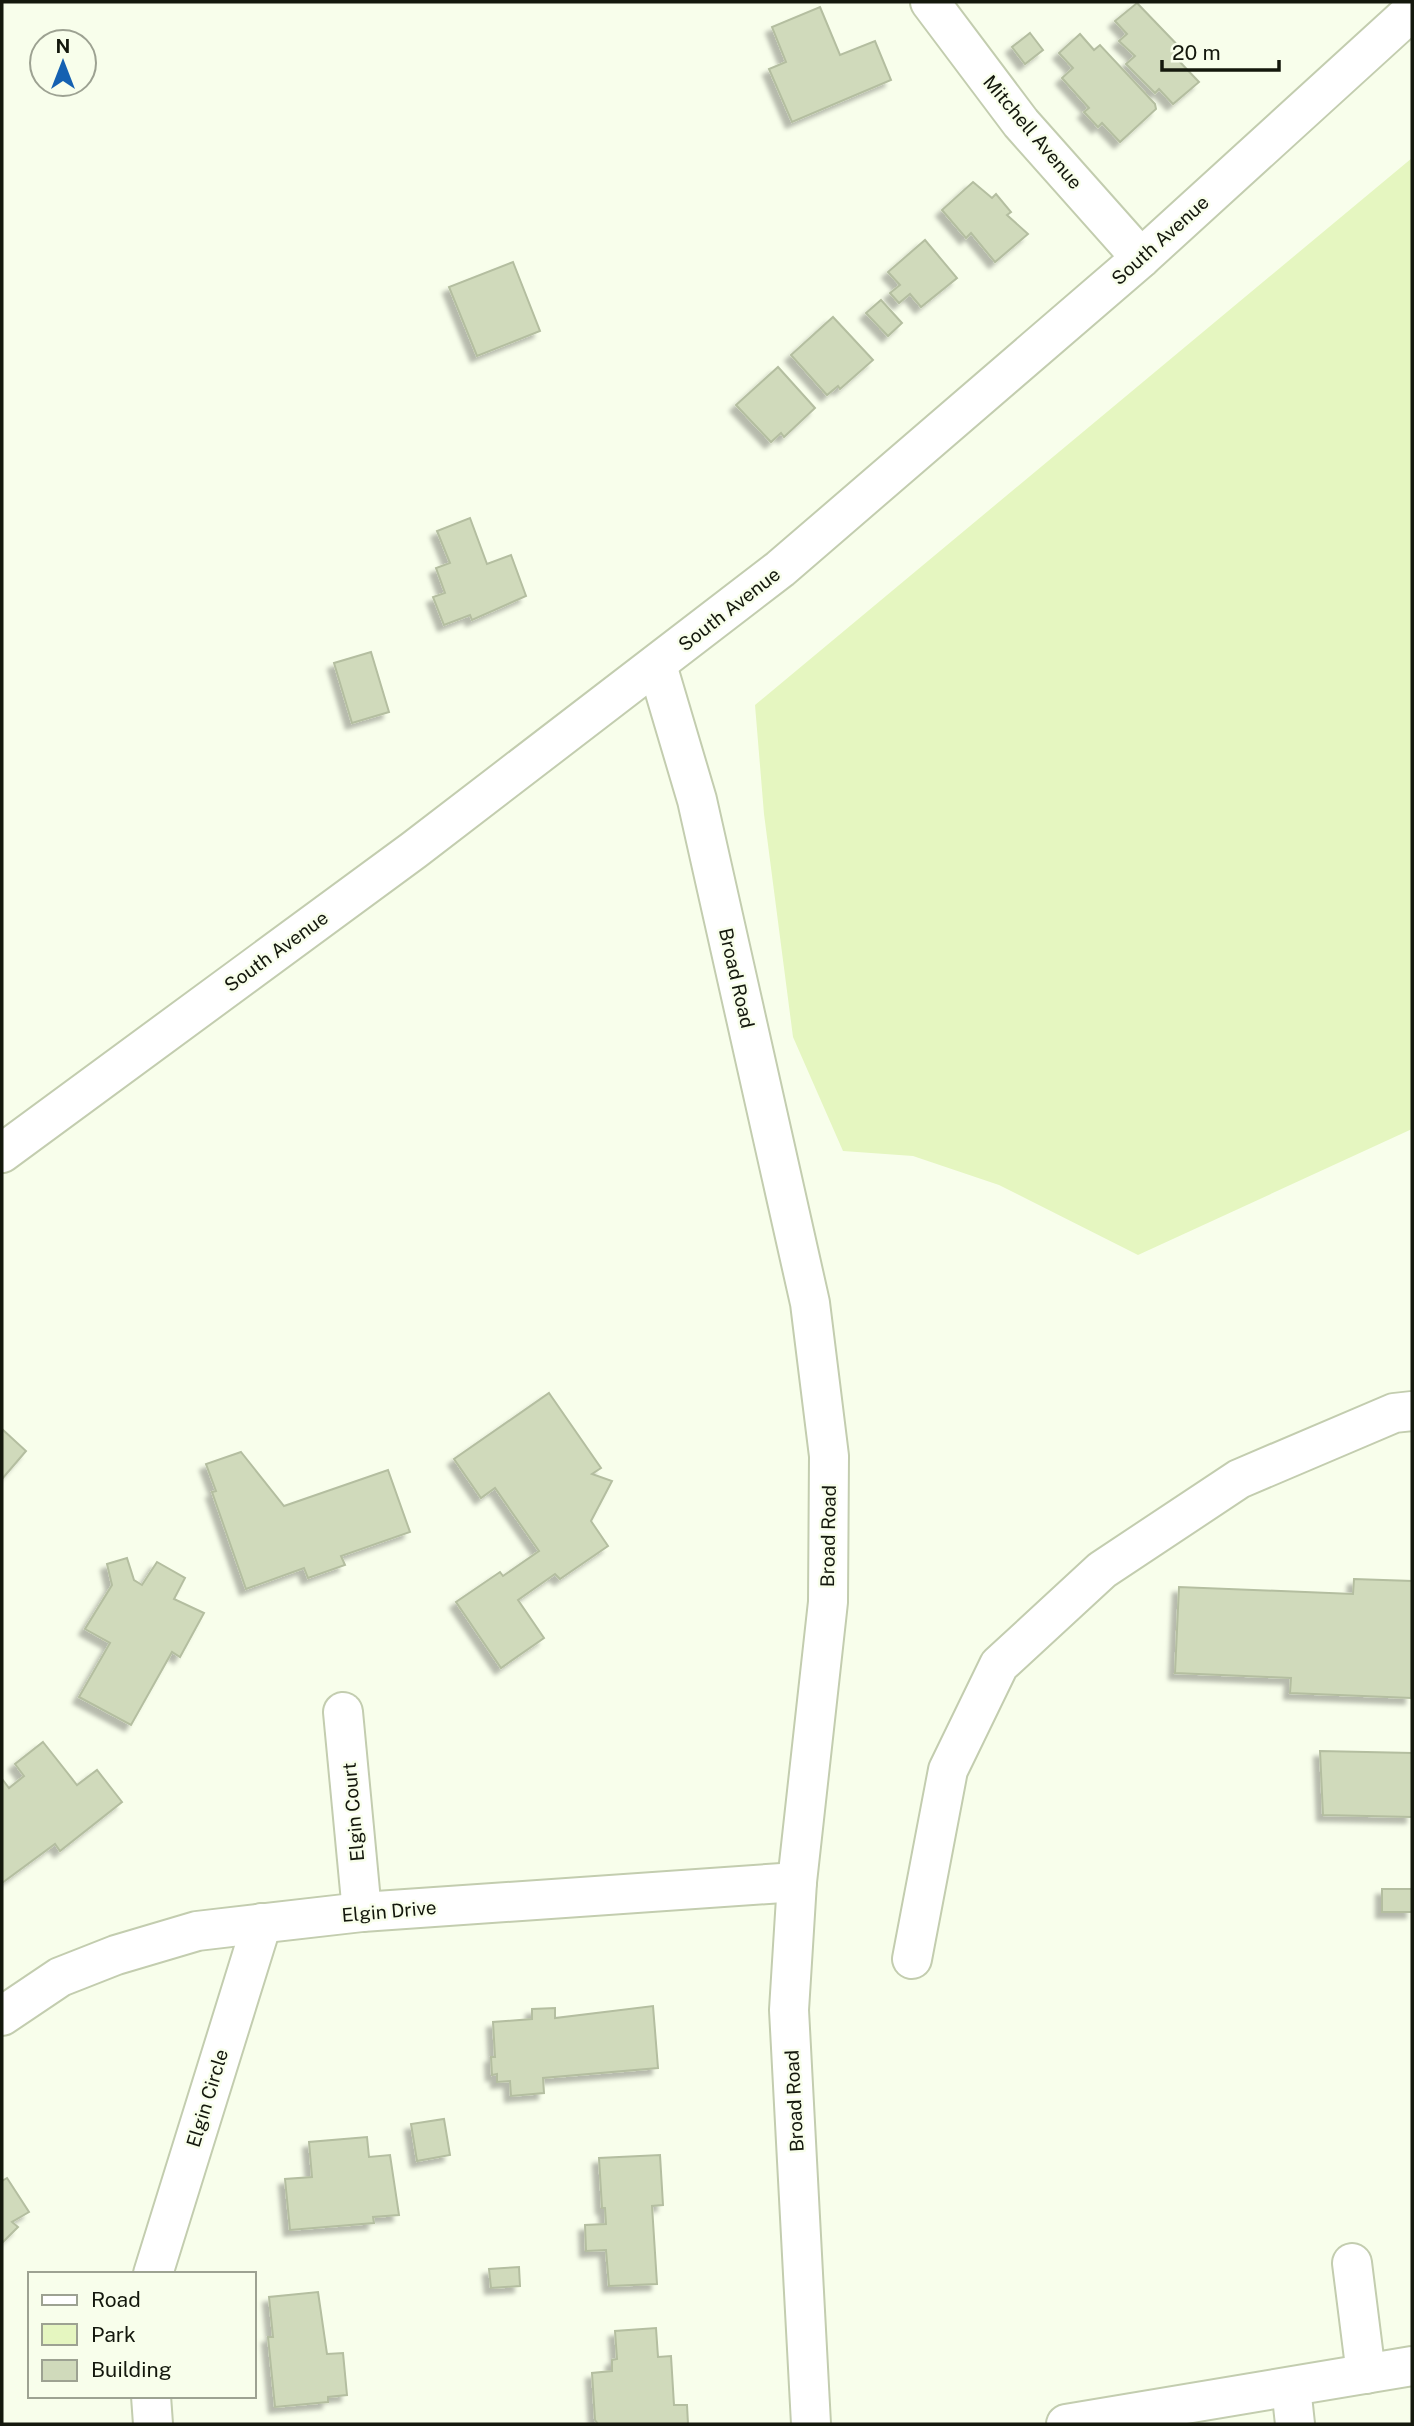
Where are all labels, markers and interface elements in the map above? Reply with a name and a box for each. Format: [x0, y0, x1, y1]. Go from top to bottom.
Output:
north arrow [28, 28, 98, 98]
scale bar [1162, 28, 1279, 72]
text: N [56, 35, 70, 57]
text: 20 m [1172, 40, 1221, 65]
street label: Mitchell Avenue [979, 71, 1087, 193]
street label: South Avenue [1107, 191, 1213, 289]
street label: South Avenue [674, 563, 784, 655]
street label: South Avenue [220, 906, 332, 996]
street label: Broad Road [715, 926, 759, 1030]
street label: Broad Road [816, 1485, 840, 1587]
street label: Elgin Court [338, 1762, 368, 1862]
street label: Elgin Drive [341, 1896, 437, 1926]
street label: Elgin Circle [182, 2046, 232, 2150]
street label: Broad Road [780, 2049, 808, 2153]
legend [28, 2272, 256, 2398]
text: Road [91, 2287, 141, 2312]
text: Park [91, 2322, 136, 2347]
text: Building [91, 2357, 172, 2382]

